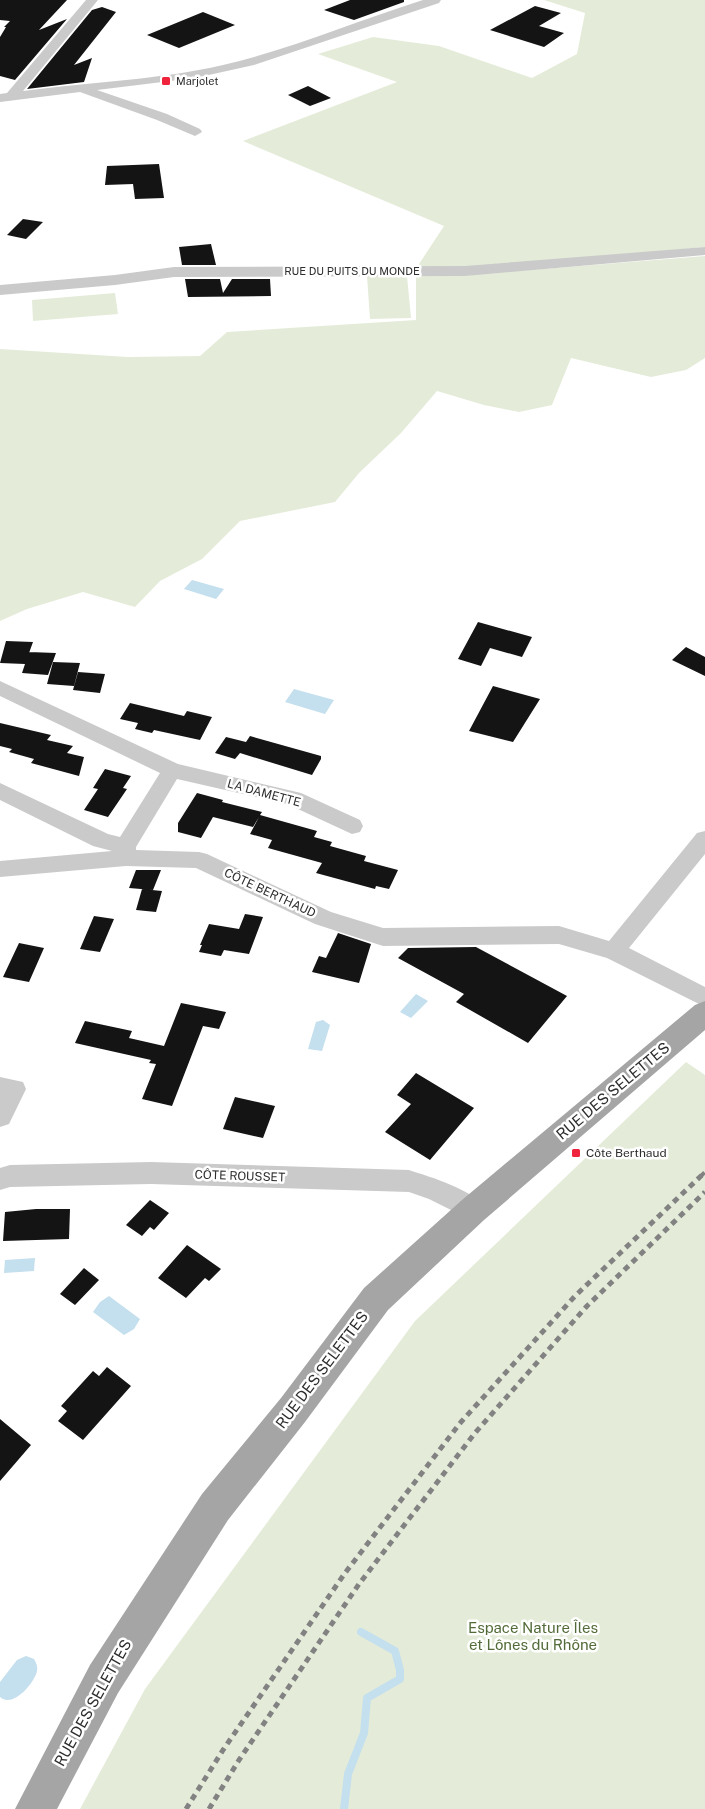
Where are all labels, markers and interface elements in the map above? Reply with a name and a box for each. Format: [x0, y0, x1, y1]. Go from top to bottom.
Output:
marker: Marjolet [160, 75, 172, 87]
place label: Marjolet [176, 75, 219, 87]
street label: RUE DU PUITS DU MONDE [284, 265, 420, 277]
street label: LA DAMETTE [226, 776, 302, 810]
street label: CÔTE BERTHAUD [222, 866, 318, 920]
street label: RUE DES SELETTES [553, 1038, 673, 1143]
place label: Côte Berthaud [586, 1146, 667, 1160]
marker: Côte Berthaud [570, 1147, 582, 1159]
street label: CÔTE ROUSSET [194, 1167, 286, 1185]
street label: RUE DES SELETTES [272, 1308, 371, 1432]
park label: Espace Nature Îles et Lônes du Rhône [468, 1619, 598, 1653]
street label: RUE DES SELETTES [51, 1637, 134, 1769]

